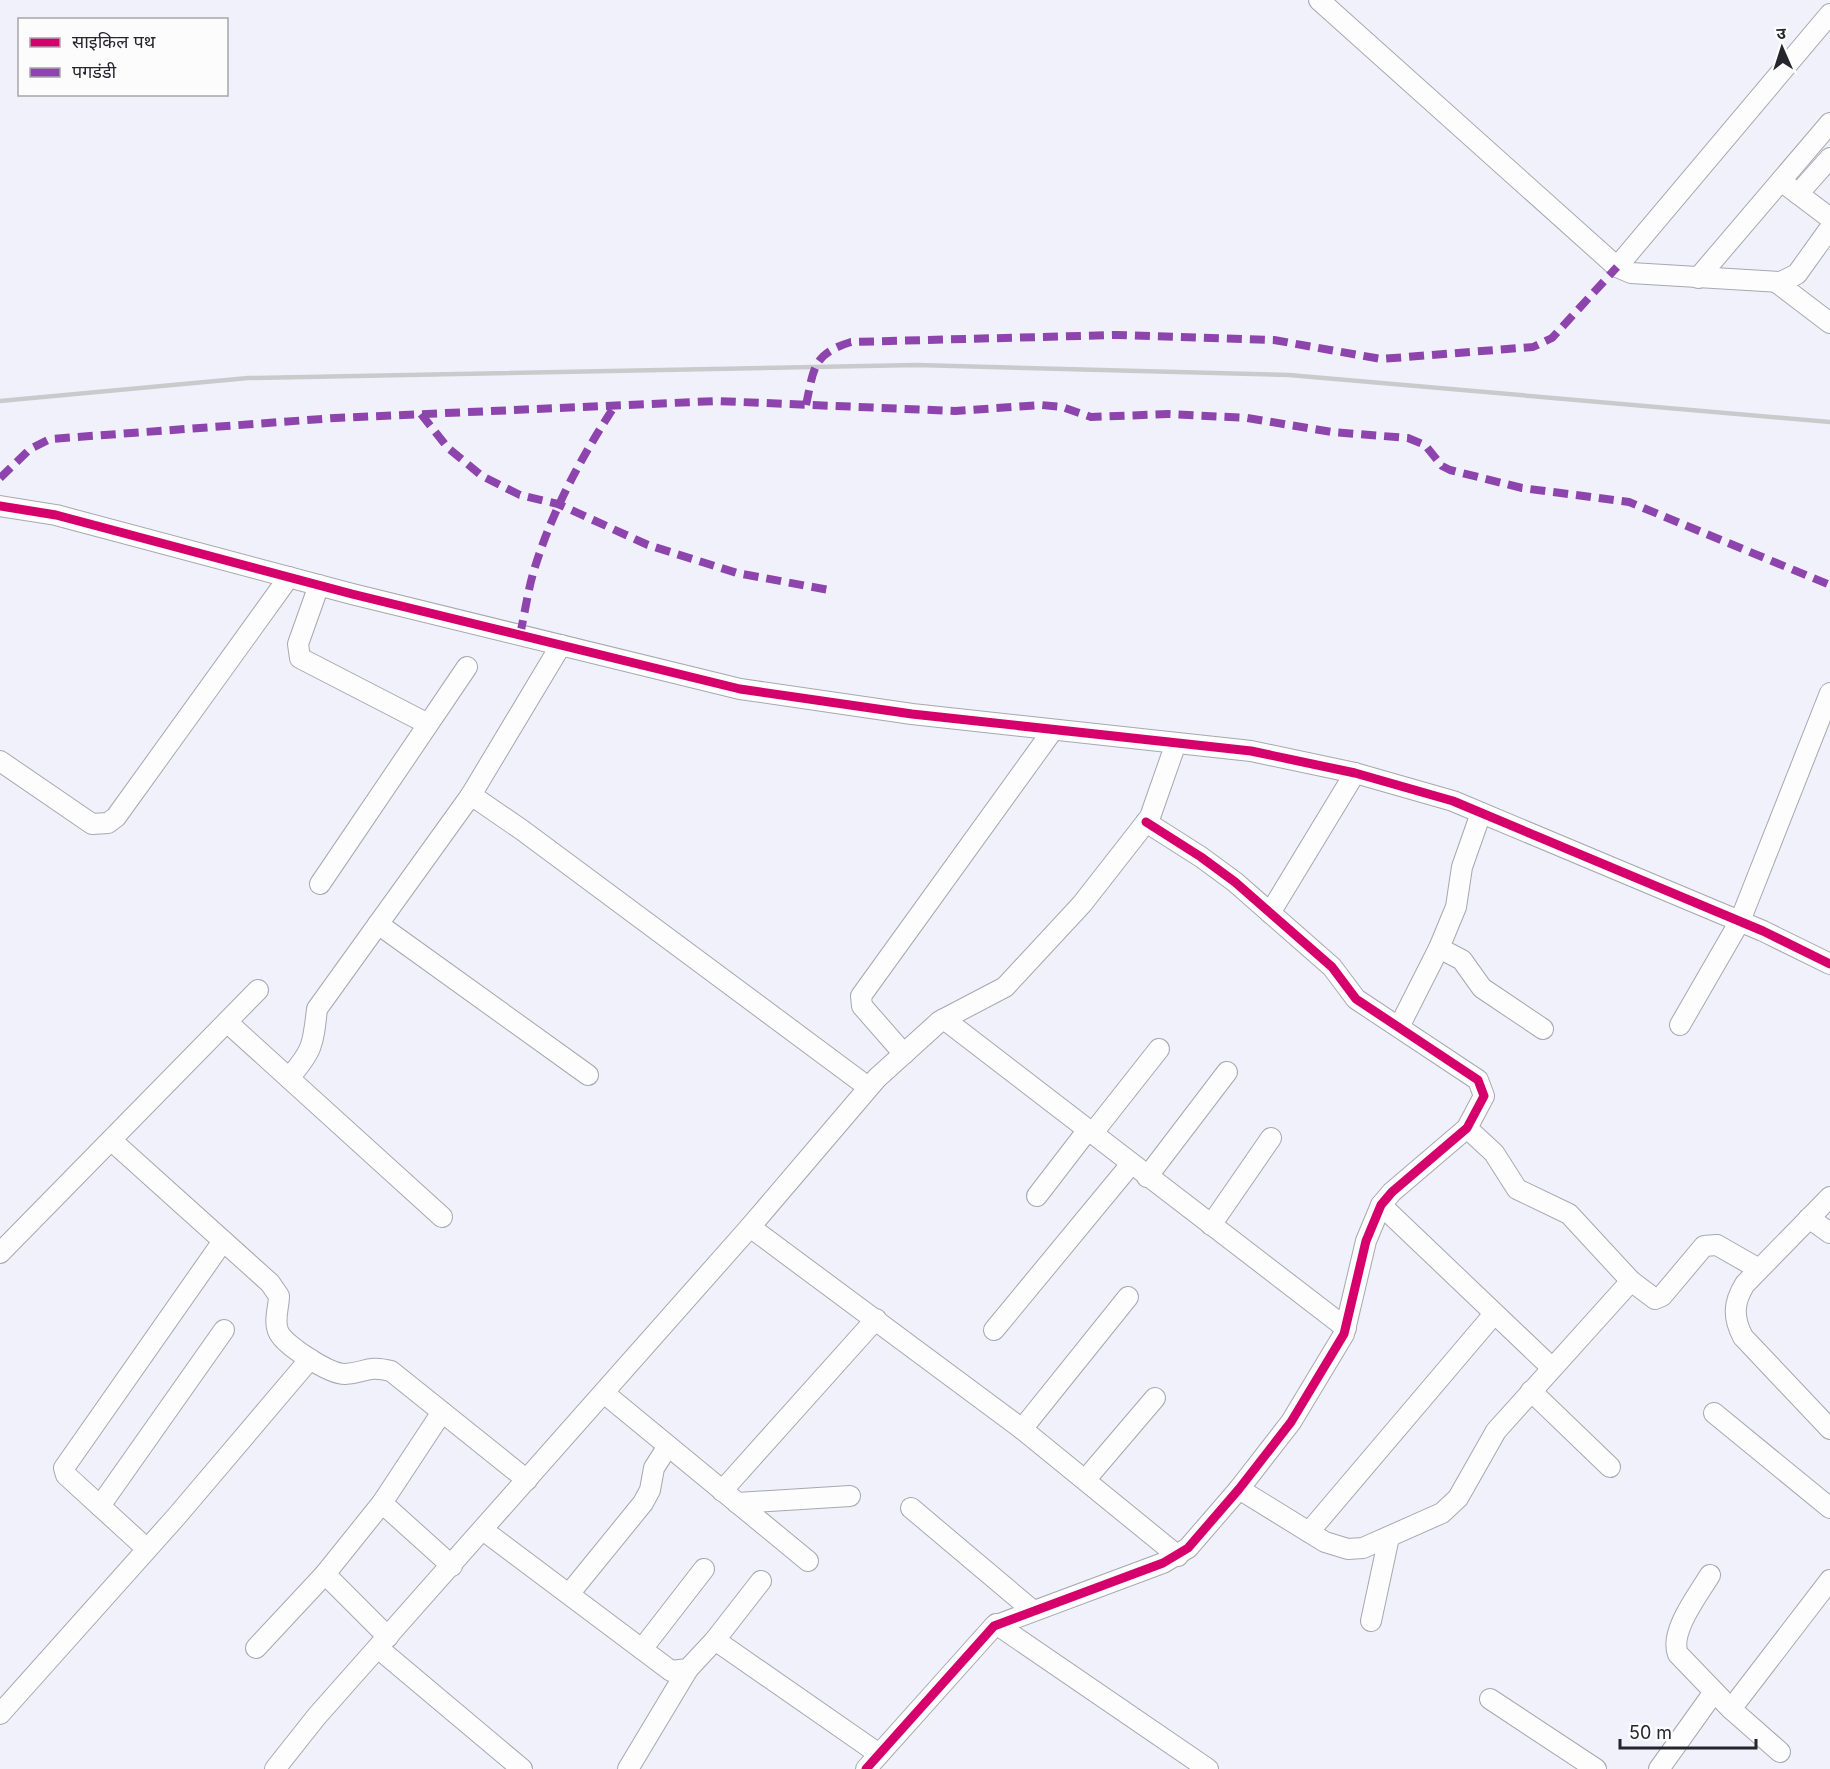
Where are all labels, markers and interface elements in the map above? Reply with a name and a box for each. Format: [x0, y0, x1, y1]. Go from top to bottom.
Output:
legend [18, 18, 228, 96]
north arrow [1752, 18, 1812, 78]
text: उ [1776, 23, 1787, 43]
text: साइकिल पथ [72, 31, 156, 52]
text: पगडंडी [72, 61, 117, 82]
scale bar [1620, 1712, 1756, 1750]
text: 50 m [1629, 1722, 1672, 1743]

